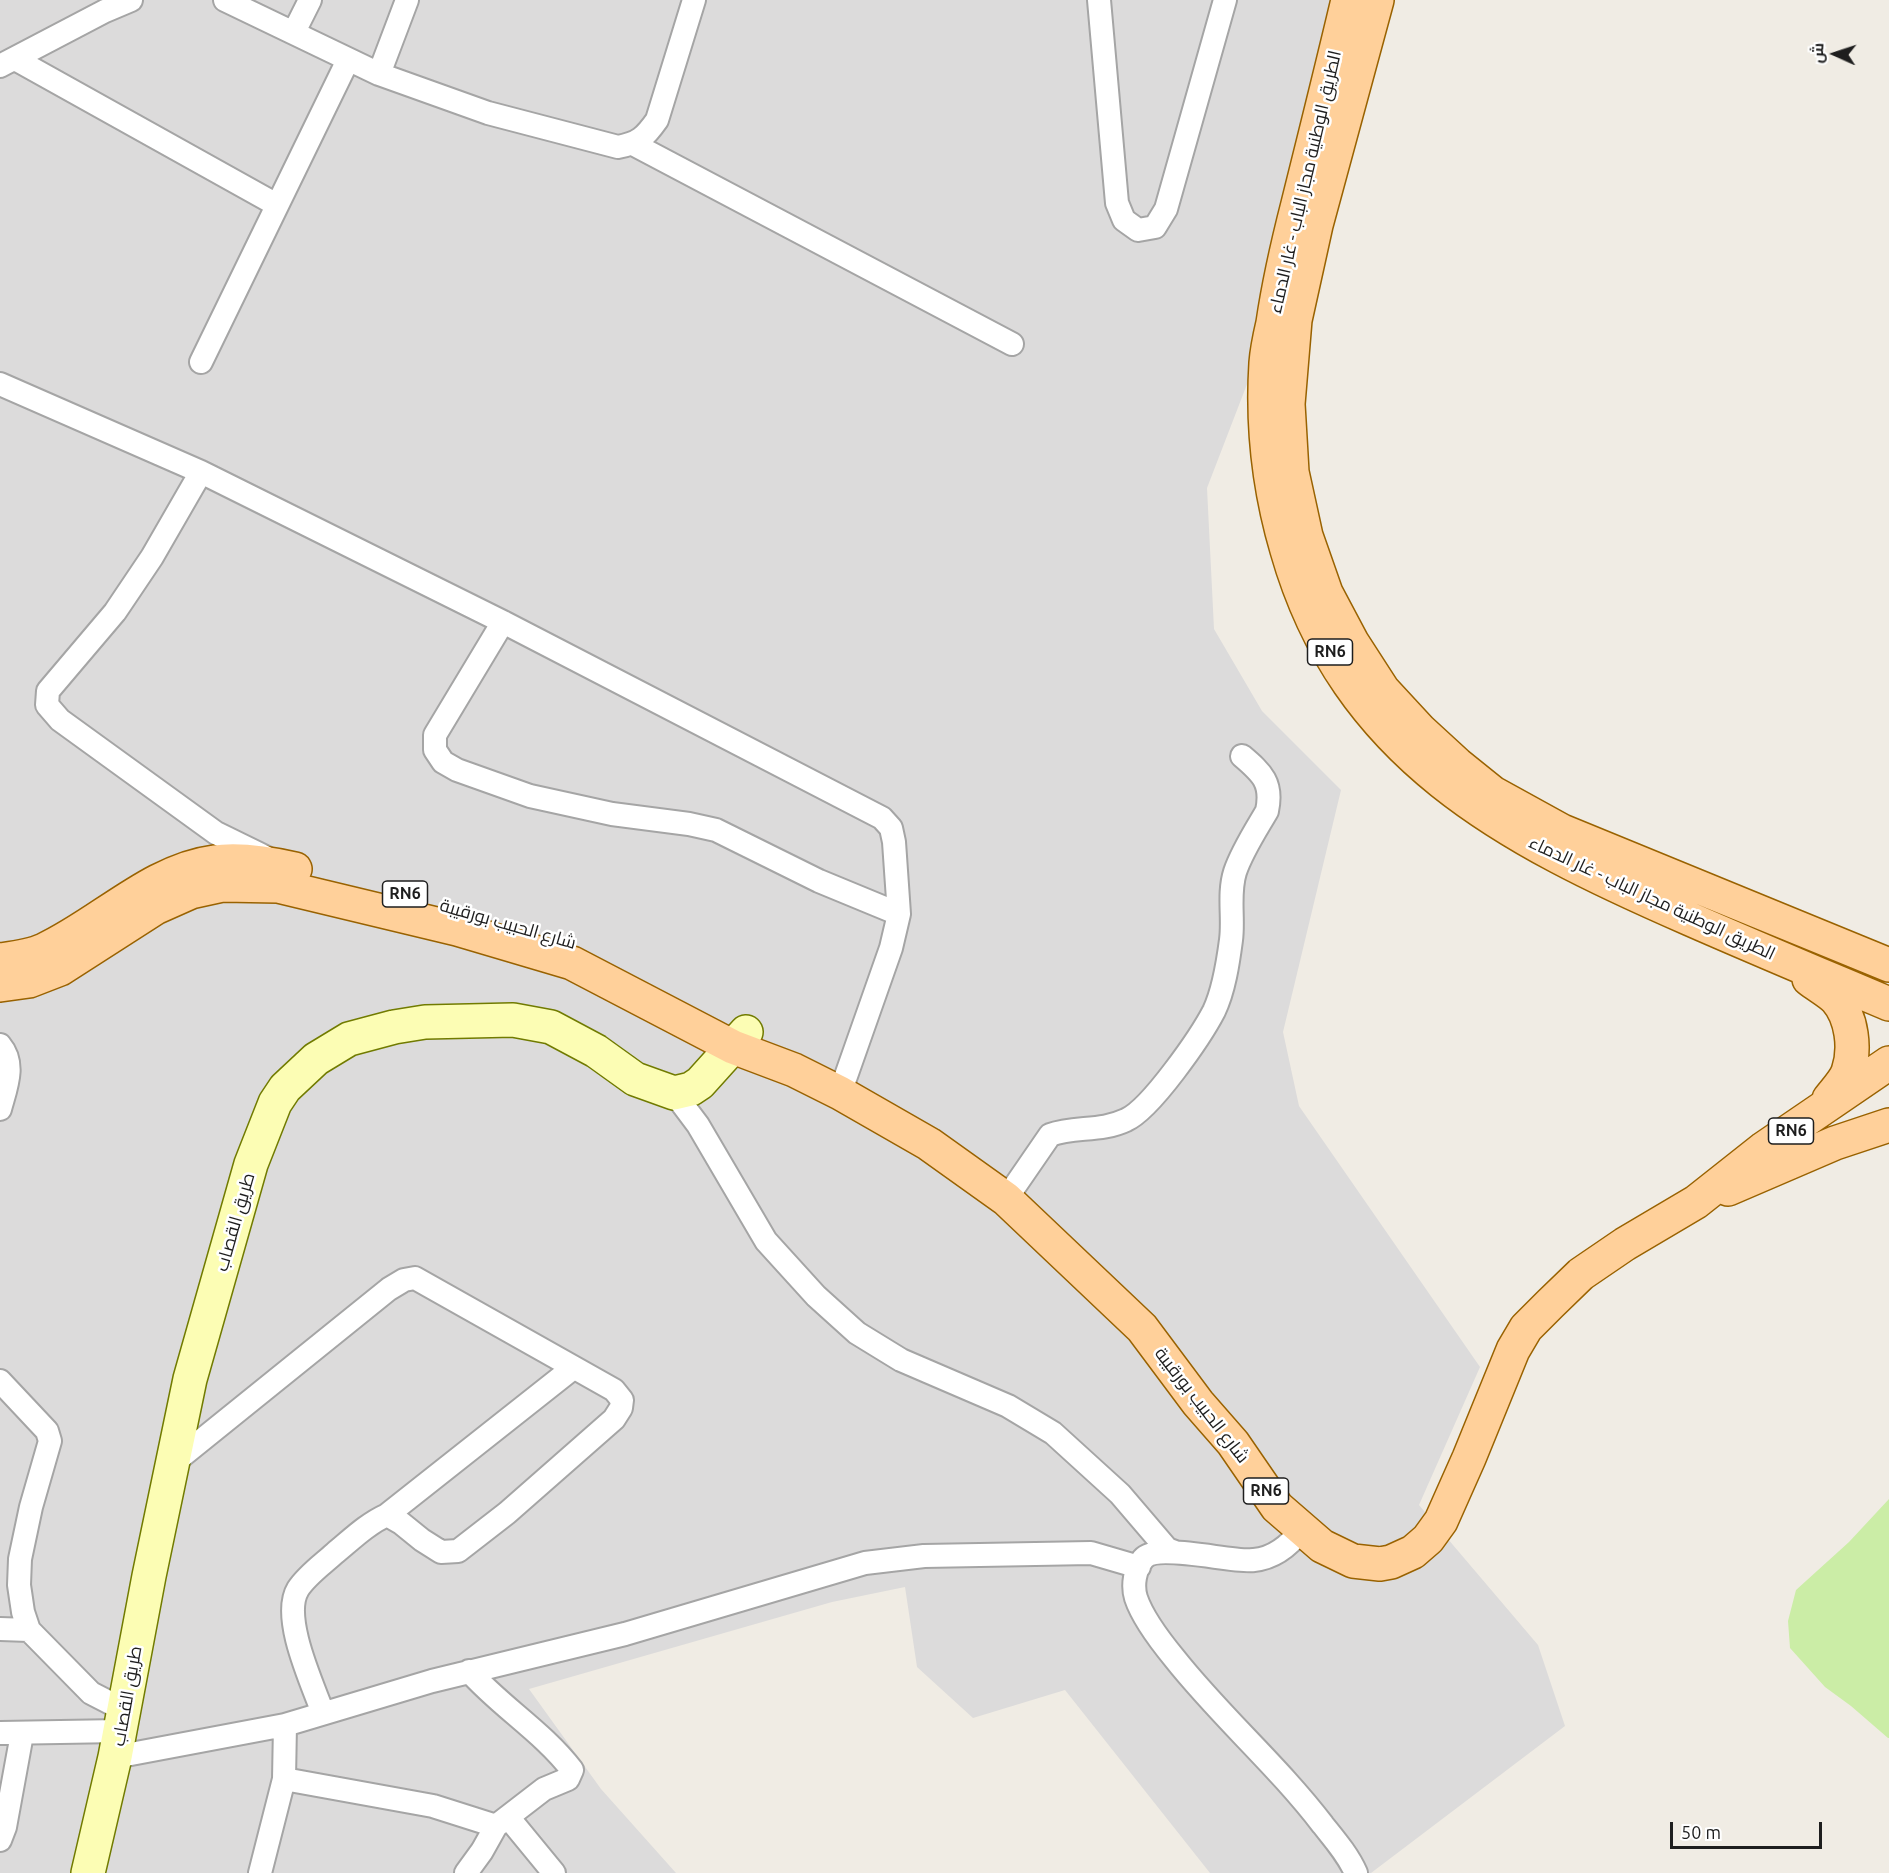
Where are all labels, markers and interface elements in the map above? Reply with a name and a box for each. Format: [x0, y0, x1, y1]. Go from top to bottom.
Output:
north arrow [1805, 24, 1865, 84]
text: ش [1807, 42, 1827, 64]
street label: الطريق الوطنية مجاز الباب - غار الدماء [1264, 48, 1346, 316]
road number: RN6 [1308, 639, 1352, 665]
street label: الطريق الوطنية مجاز الباب - غار الدماء [1525, 831, 1779, 965]
road number: RN6 [382, 881, 428, 907]
street label: شارع الحبيب بورقيبة [437, 894, 579, 954]
road number: RN6 [1768, 1118, 1814, 1144]
street label: طريق القصاب [211, 1170, 259, 1274]
street label: شارع الحبيب بورقيبة [1150, 1343, 1254, 1467]
road number: RN6 [1244, 1478, 1288, 1504]
street label: طريق القصاب [108, 1644, 146, 1748]
scale bar [1673, 1810, 1824, 1848]
text: 50 m [1681, 1822, 1721, 1842]

